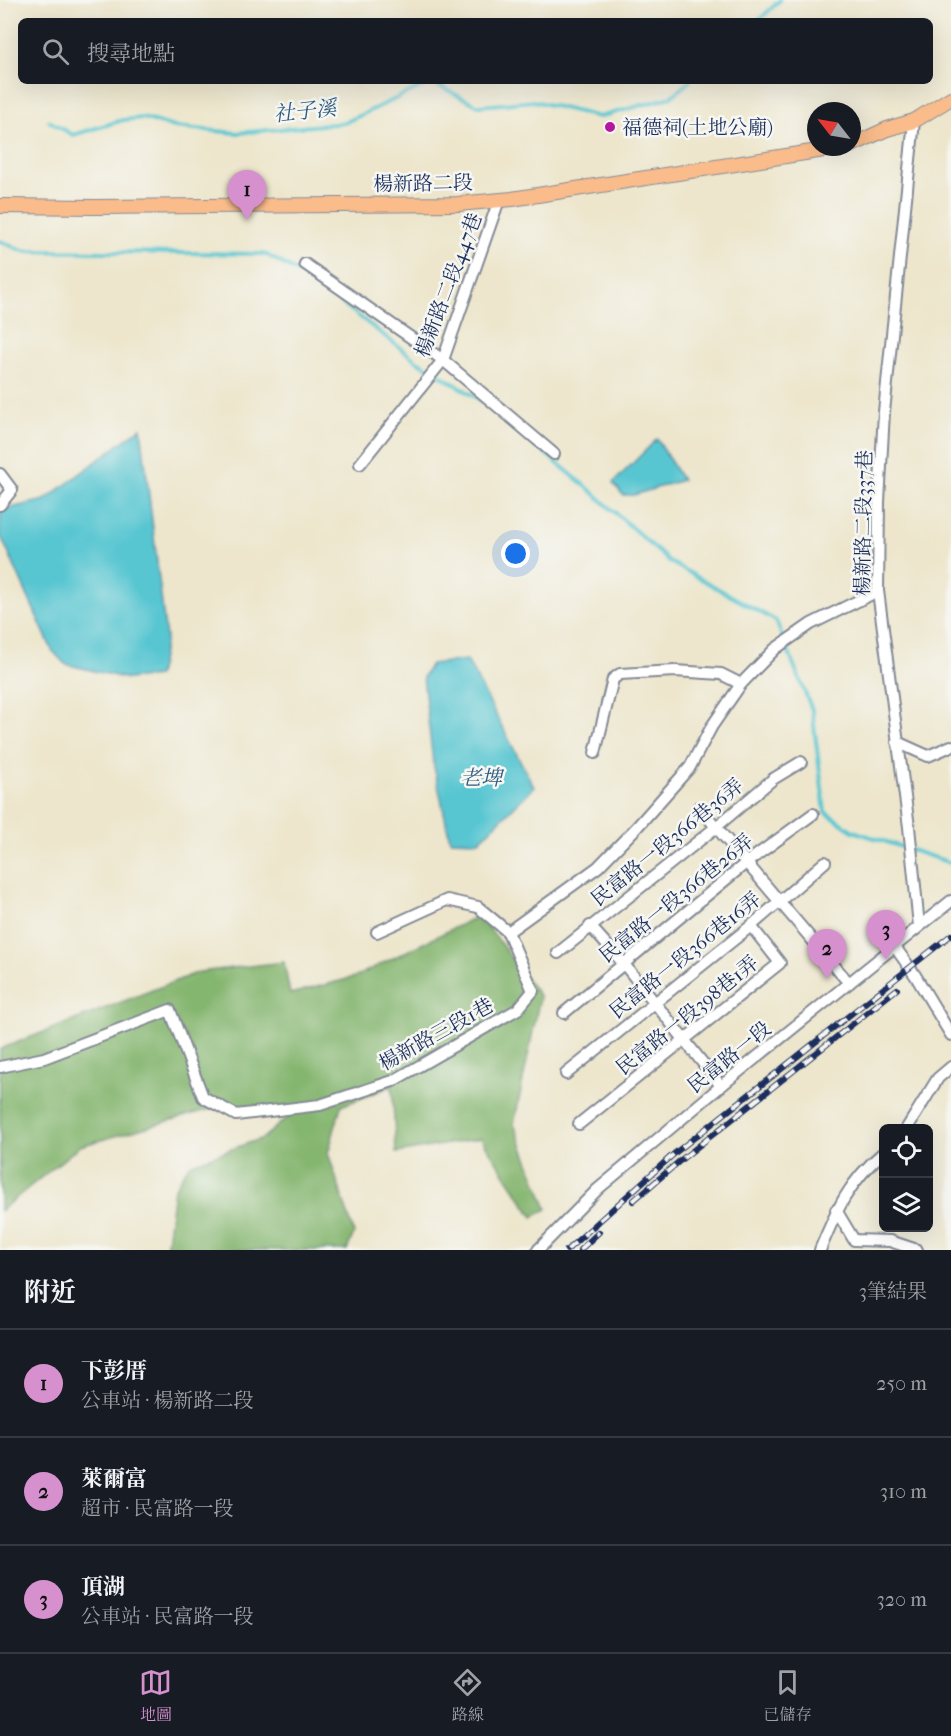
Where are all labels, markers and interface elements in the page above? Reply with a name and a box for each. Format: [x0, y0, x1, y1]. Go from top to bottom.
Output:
search box [18, 18, 933, 84]
icon: search [39, 35, 72, 68]
text: 搜尋地點 [87, 41, 175, 67]
water label: 社子溪 [272, 96, 340, 126]
north arrow [807, 102, 861, 156]
place label: 福德祠(土地公廟) [622, 116, 773, 139]
marker: 福德祠(土地公廟) [603, 120, 617, 134]
pin: 1 [228, 170, 266, 220]
street label: 楊新路二段 [373, 171, 473, 196]
street label: 楊新路二段447巷 [410, 210, 487, 361]
street label: 楊新路二段337巷 [851, 450, 876, 596]
your location [501, 539, 530, 568]
water label: 老埤 [460, 766, 505, 790]
street label: 民富路一段366巷36弄 [587, 774, 748, 911]
street label: 民富路一段366巷26弄 [595, 829, 758, 967]
street label: 民富路一段366巷16弄 [605, 887, 766, 1023]
pin: 3 [866, 910, 906, 960]
pin: 2 [808, 930, 846, 979]
street label: 民富路一段398巷1弄 [611, 950, 763, 1080]
street label: 楊新路三段1巷 [375, 994, 497, 1075]
street label: 民富路一段 [683, 1016, 775, 1098]
map controls [879, 1124, 933, 1232]
button: locate [879, 1124, 933, 1178]
button: layers [879, 1178, 933, 1232]
text: 附近 [24, 1277, 76, 1308]
text: 3筆結果 [859, 1280, 927, 1303]
text: 下彭厝 [81, 1358, 147, 1384]
text: 1 [40, 1372, 47, 1395]
text: 250 m [876, 1372, 927, 1395]
text: 公車站 · 楊新路二段 [81, 1389, 254, 1412]
text: 萊爾富 [81, 1466, 147, 1492]
text: 2 [38, 1480, 49, 1503]
text: 310 m [880, 1480, 927, 1503]
text: 超市 · 民富路一段 [81, 1497, 234, 1520]
text: 頂湖 [81, 1574, 125, 1600]
text: 3 [39, 1588, 48, 1611]
text: 320 m [877, 1588, 927, 1611]
text: 公車站 · 民富路一段 [81, 1605, 254, 1628]
tab: 地圖 [139, 1666, 172, 1725]
tab: 路線 [451, 1666, 484, 1725]
tab: 已儲存 [763, 1666, 811, 1725]

